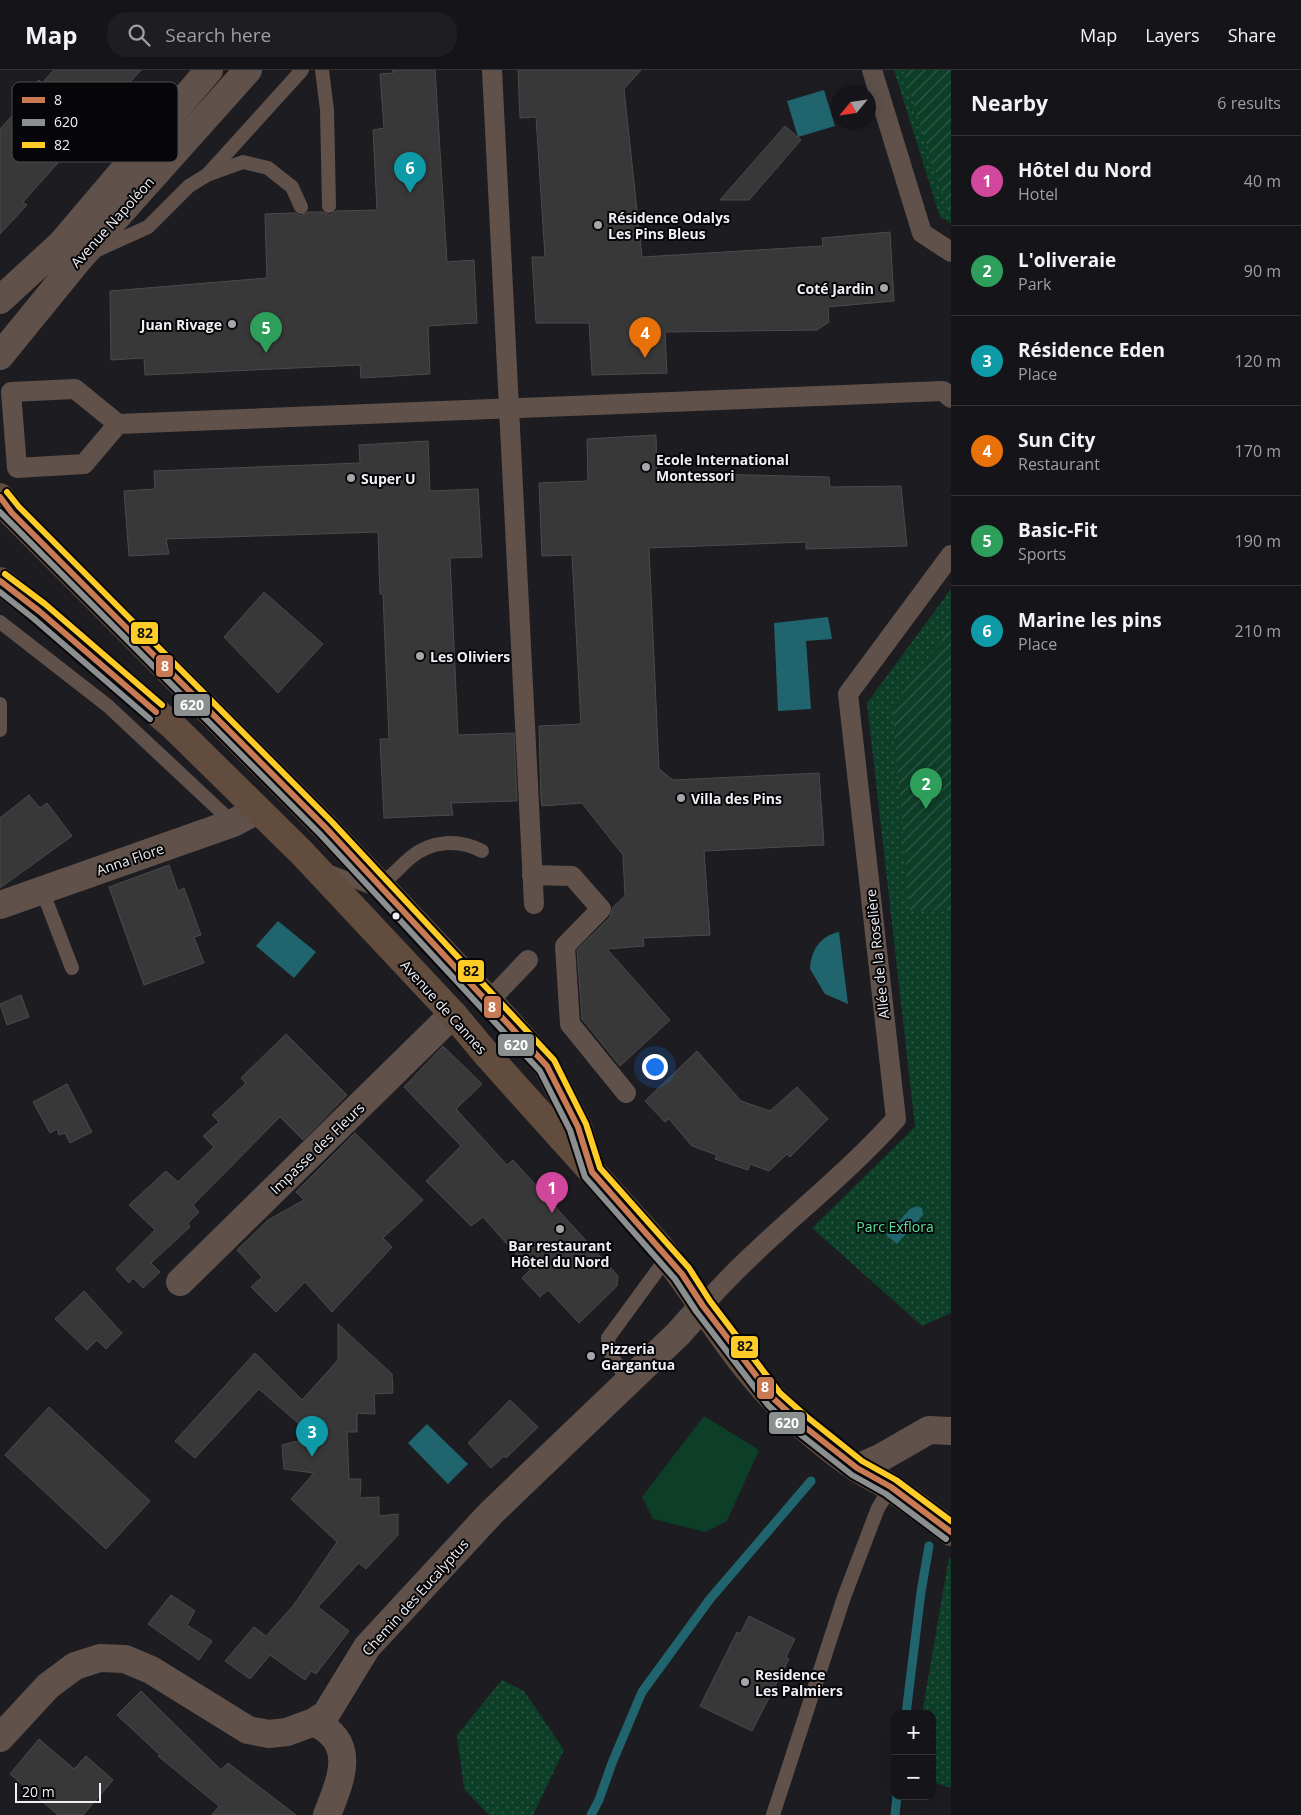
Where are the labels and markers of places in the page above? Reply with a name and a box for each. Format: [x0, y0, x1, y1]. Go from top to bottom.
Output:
pin: 6 [394, 152, 426, 193]
place label: Résidence Odalys Les Pins Bleus [608, 208, 730, 243]
marker: Résidence Odalys Les Pins Bleus [592, 219, 604, 231]
place label: Coté Jardin [797, 279, 874, 298]
marker: Coté Jardin [878, 282, 890, 294]
pin: 5 [250, 312, 282, 353]
place label: Juan Rivage [139, 315, 222, 334]
pin: 4 [629, 317, 661, 358]
marker: Juan Rivage [226, 318, 238, 330]
place label: Ecole International Montessori [656, 450, 789, 485]
marker: Ecole International Montessori [640, 461, 652, 473]
place label: Super U [361, 469, 416, 488]
marker: Super U [345, 472, 357, 484]
place label: Les Oliviers [430, 647, 510, 666]
marker: Les Oliviers [414, 650, 426, 662]
pin: 2 [910, 768, 942, 809]
place label: Villa des Pins [691, 789, 782, 808]
marker: Villa des Pins [675, 792, 687, 804]
unlabelled marker [391, 911, 401, 921]
pin: 1 [536, 1172, 568, 1213]
marker: Bar restaurant Hôtel du Nord [554, 1223, 566, 1235]
place label: Bar restaurant Hôtel du Nord [508, 1236, 612, 1271]
place label: Pizzeria Gargantua [601, 1339, 675, 1374]
marker: Pizzeria Gargantua [585, 1350, 597, 1362]
pin: 3 [296, 1416, 328, 1457]
place label: Residence Les Palmiers [755, 1665, 843, 1700]
marker: Residence Les Palmiers [739, 1676, 751, 1688]

